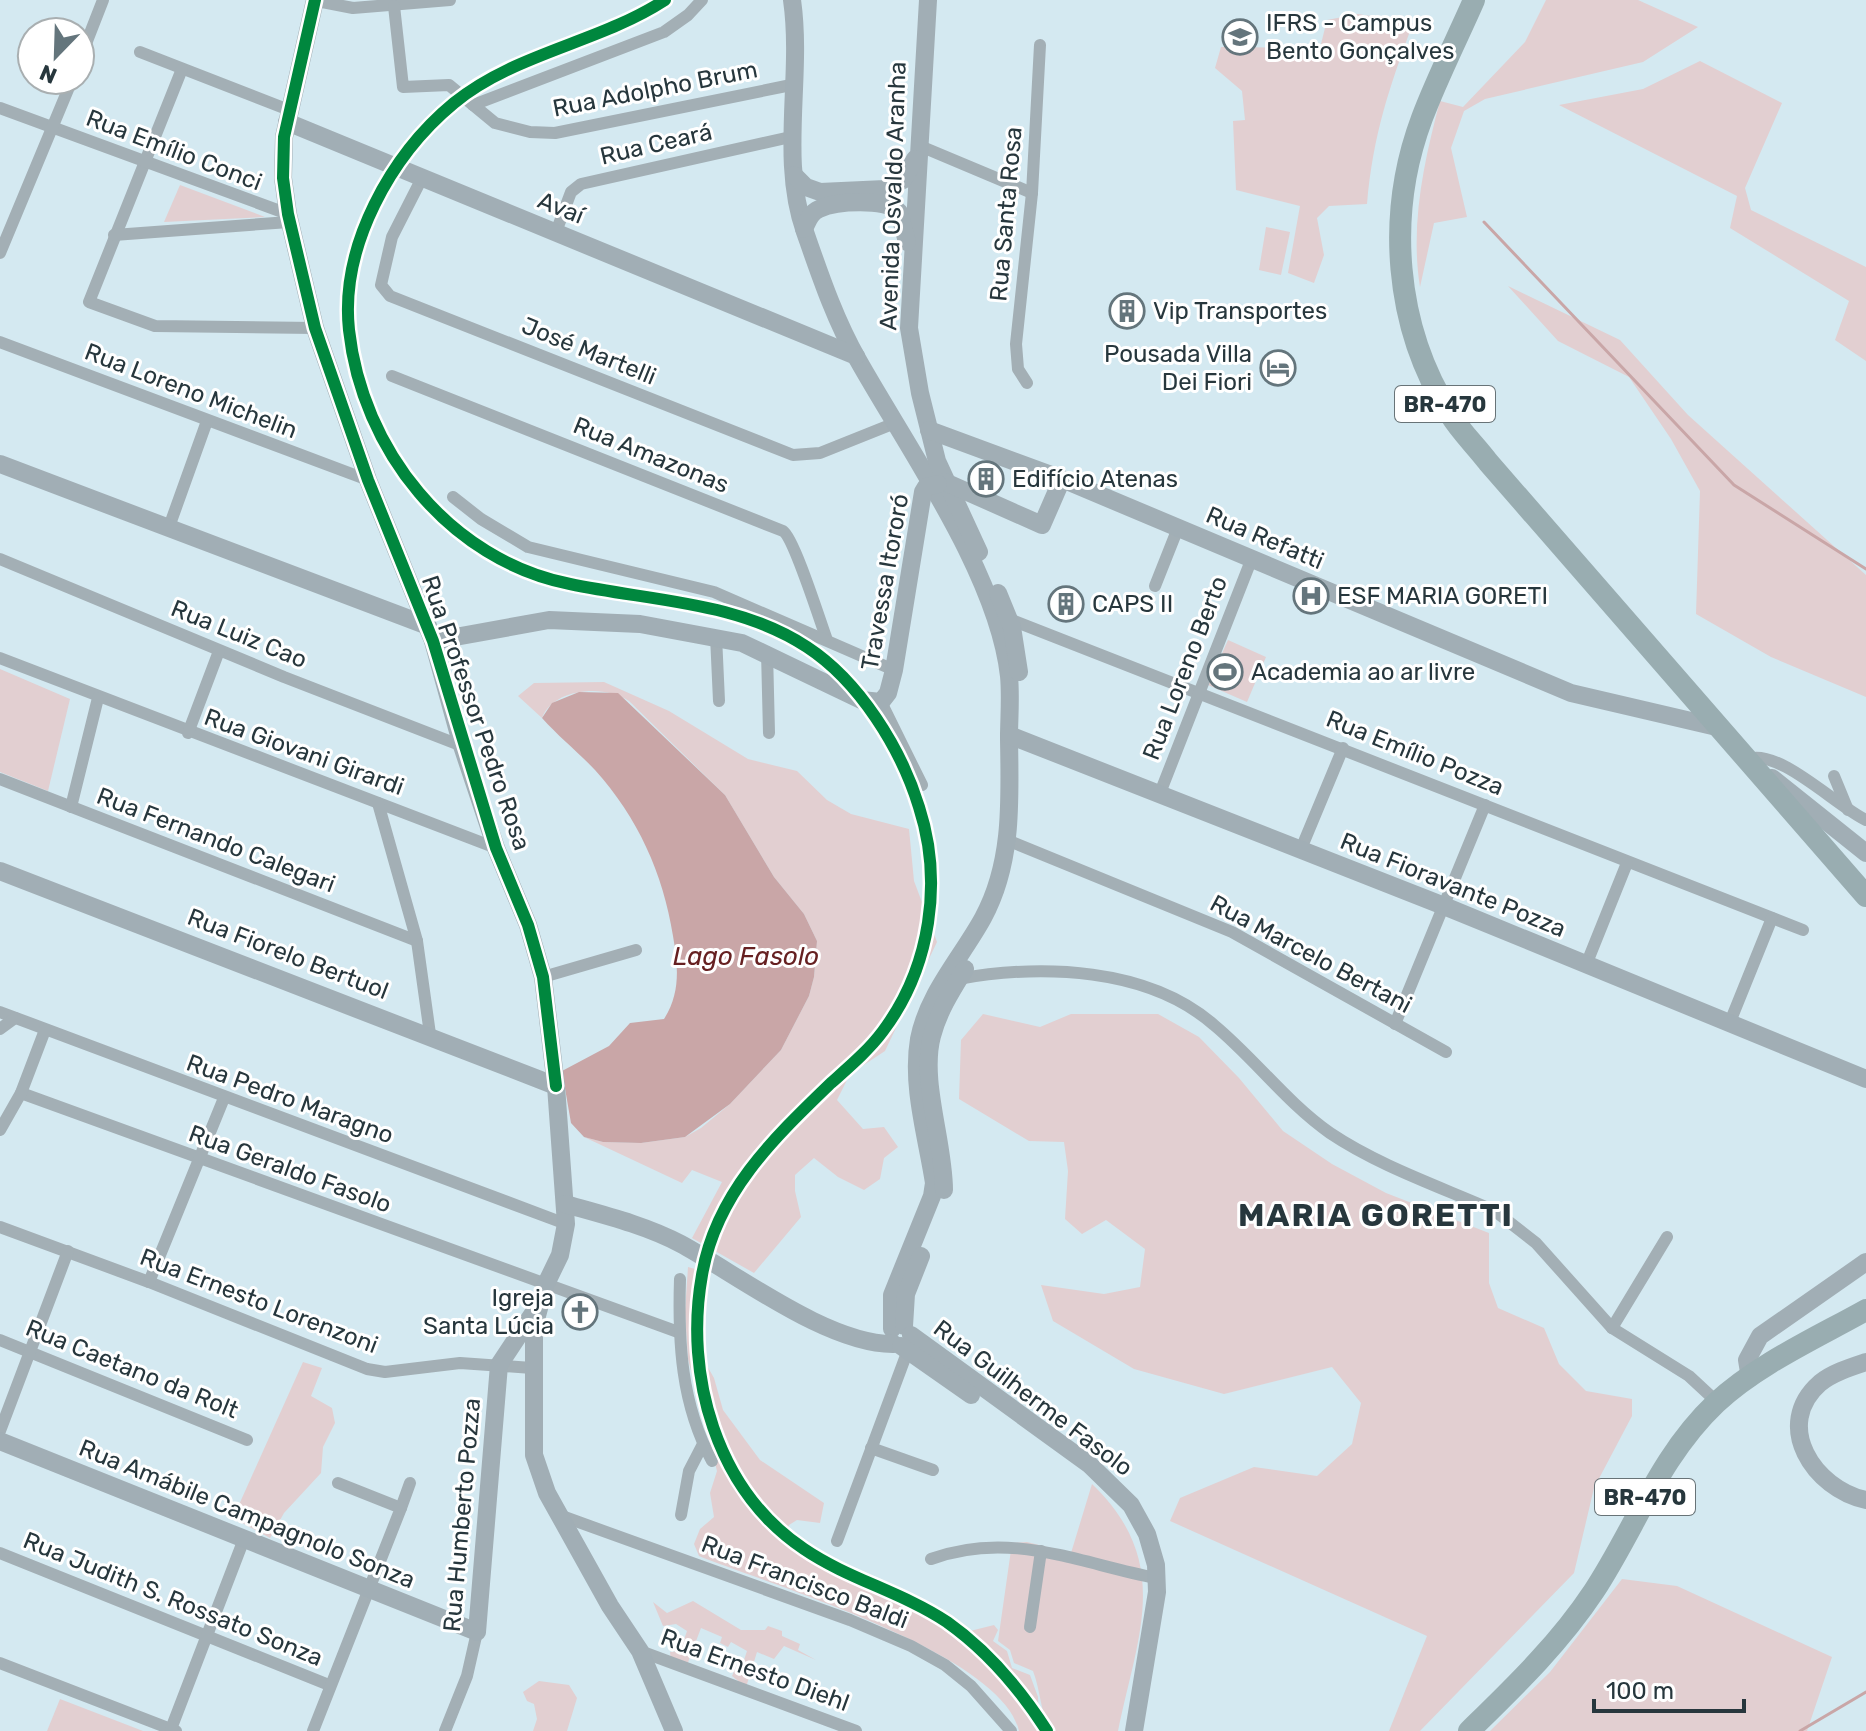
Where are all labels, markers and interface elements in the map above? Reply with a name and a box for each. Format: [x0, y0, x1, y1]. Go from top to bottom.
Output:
place label: IFRS - Campus Bento Gonçalves [1266, 9, 1454, 65]
north arrow [16, 16, 96, 96]
school or university icon: IFRS - Campus Bento Gonçalves [1221, 18, 1259, 56]
street label: Rua Adolpho Brum [550, 55, 760, 123]
text: N [36, 58, 61, 89]
street label: Avenida Osvaldo Aranha [874, 61, 912, 331]
street label: Rua Emílio Conci [82, 104, 266, 196]
street label: Rua Ceará [597, 118, 715, 170]
street label: Rua Santa Rosa [984, 126, 1028, 302]
street label: Avaí [534, 186, 589, 230]
building icon: Vip Transportes [1108, 292, 1146, 330]
place label: Vip Transportes [1153, 297, 1327, 325]
street label: José Martelli [518, 311, 660, 391]
street label: Rua Loreno Michelin [81, 338, 301, 444]
place label: Pousada Villa Dei Fiori [1104, 340, 1252, 396]
hotel icon: Pousada Villa Dei Fiori [1259, 349, 1297, 387]
road number: BR-470 [1395, 386, 1495, 422]
street label: Rua Amazonas [569, 411, 733, 499]
building icon: Edifício Atenas [967, 460, 1005, 498]
place label: Edifício Atenas [1012, 465, 1178, 493]
street label: Travessa Itororó [856, 492, 914, 672]
street label: Rua Refatti [1202, 501, 1328, 575]
street label: Rua Professor Pedro Rosa [416, 572, 536, 854]
street label: Rua Loreno Berto [1137, 572, 1233, 764]
hospital icon: ESF MARIA GORETI [1292, 577, 1330, 615]
place label: ESF MARIA GORETI [1337, 582, 1548, 610]
building icon: CAPS II [1047, 585, 1085, 623]
place label: CAPS II [1092, 590, 1173, 618]
street label: Rua Luiz Cao [167, 594, 311, 674]
sports icon: Academia ao ar livre [1206, 653, 1244, 691]
place label: Academia ao ar livre [1251, 658, 1475, 686]
street label: Rua Giovani Girardi [200, 703, 408, 801]
street label: Rua Emílio Pozza [1322, 705, 1508, 801]
street label: Rua Fernando Calegari [93, 782, 339, 898]
street label: Rua Fioravante Pozza [1336, 827, 1570, 943]
street label: Rua Marcelo Bertani [1205, 889, 1417, 1019]
street label: Rua Fiorelo Bertuol [184, 903, 392, 1005]
water label: Lago Fasolo [673, 941, 819, 972]
street label: Rua Pedro Maragno [183, 1049, 397, 1149]
street label: Rua Geraldo Fasolo [185, 1119, 395, 1219]
district label: MARIA GORETTI [1238, 1196, 1514, 1234]
street label: Rua Ernesto Lorenzoni [136, 1243, 382, 1359]
place label: Igreja Santa Lúcia [423, 1284, 554, 1340]
church icon: Igreja Santa Lúcia [561, 1293, 599, 1331]
street label: Rua Caetano da Rolt [22, 1314, 242, 1424]
street label: Rua Guilherme Fasolo [928, 1314, 1138, 1482]
street label: Rua Humberto Pozza [438, 1397, 486, 1633]
street label: Rua Amábile Campagnolo Sonza [75, 1434, 419, 1594]
road number: BR-470 [1595, 1479, 1695, 1515]
street label: Rua Judith S. Rossato Sonza [19, 1526, 327, 1672]
street label: Rua Francisco Baldi [698, 1530, 912, 1634]
street label: Rua Ernesto Diehl [657, 1623, 853, 1717]
scale bar [1594, 1663, 1744, 1713]
text: 100 m [1606, 1677, 1674, 1705]

